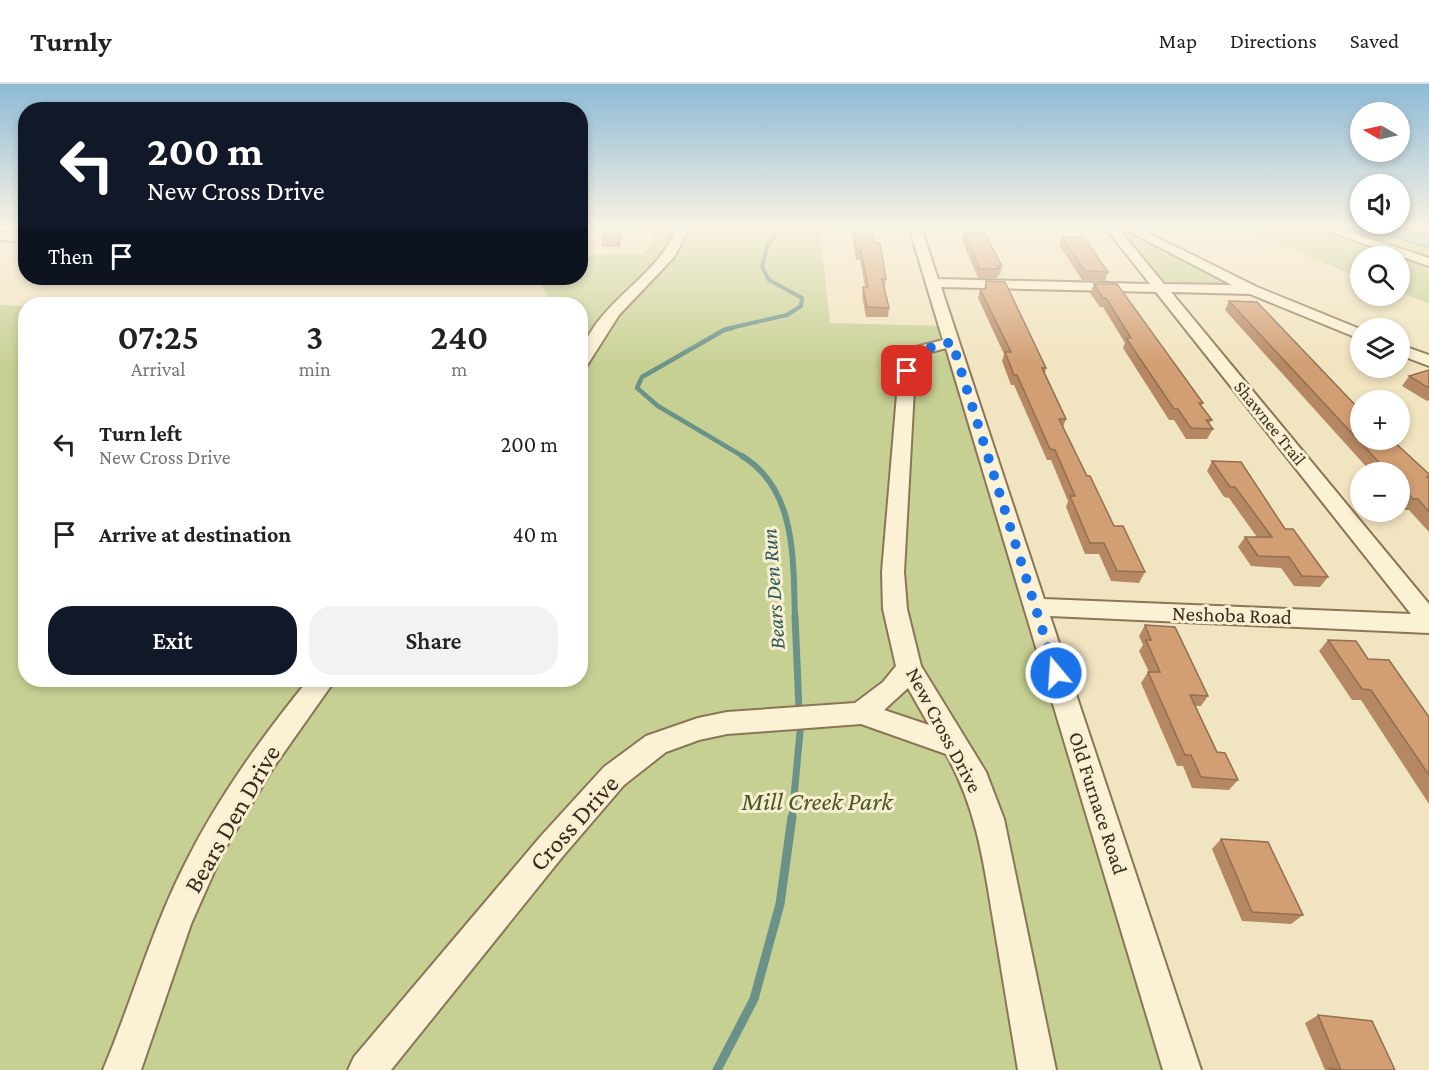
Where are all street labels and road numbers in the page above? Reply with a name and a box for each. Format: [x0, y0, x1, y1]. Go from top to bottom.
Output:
street label: Shawnee Trail [1230, 377, 1310, 469]
street label: Neshoba Road [1172, 601, 1292, 629]
street label: New Cross Drive [901, 663, 987, 797]
street label: Old Furnace Road [1064, 729, 1132, 877]
street label: Bears Den Drive [178, 740, 286, 898]
street label: Cross Drive [523, 769, 625, 877]

